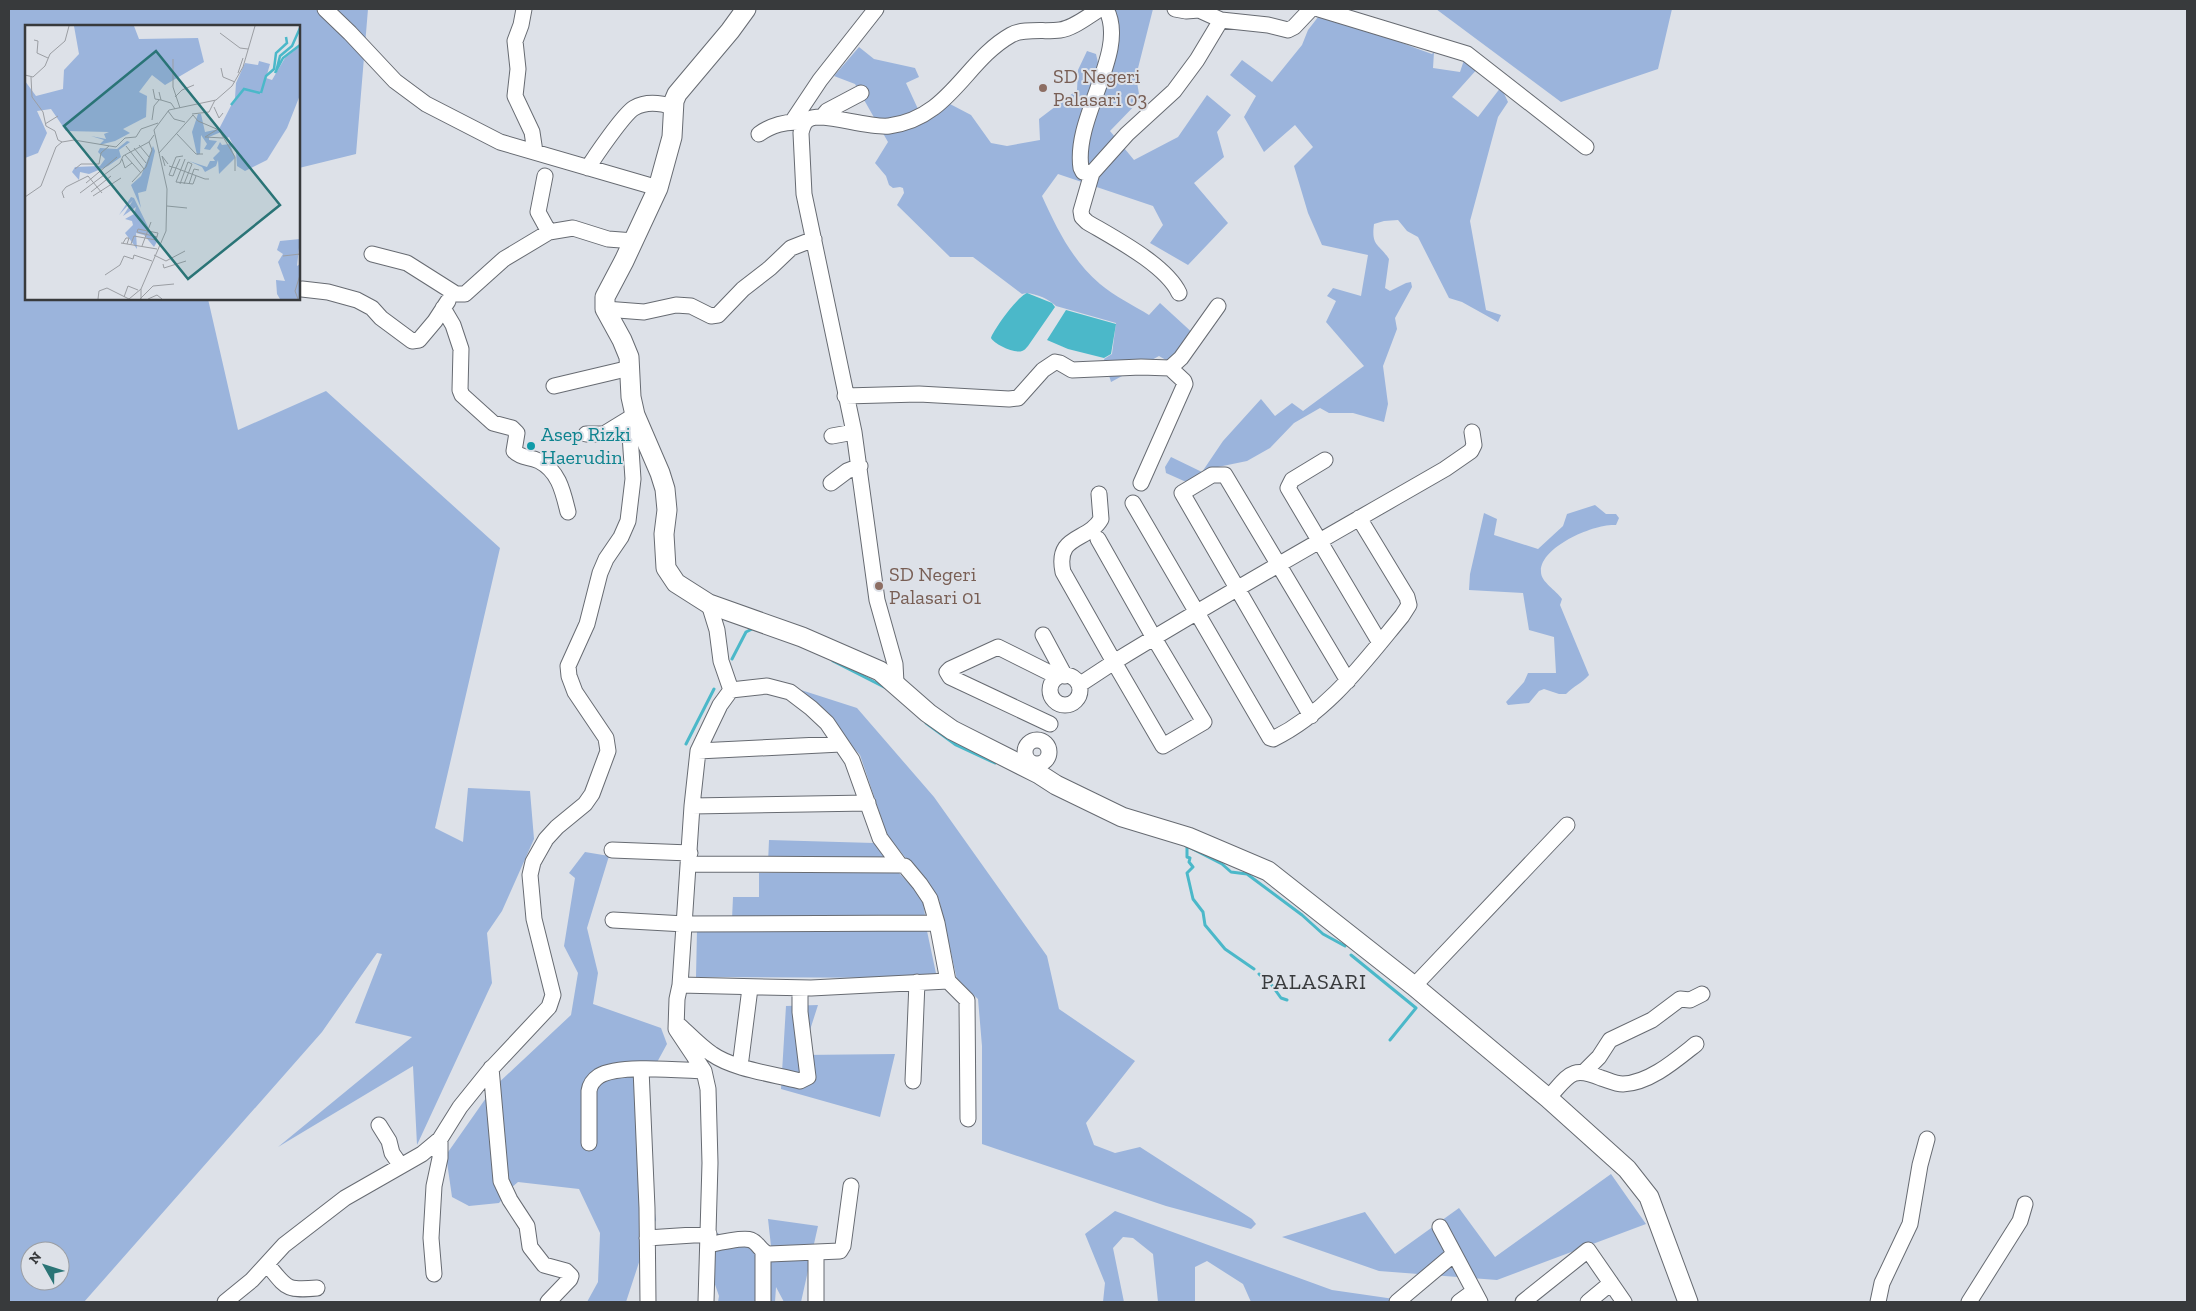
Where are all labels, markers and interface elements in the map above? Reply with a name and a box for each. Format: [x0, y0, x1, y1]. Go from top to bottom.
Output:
inset map [25, 25, 300, 300]
place label: SD Negeri Palasari 03 [1053, 64, 1147, 111]
marker: SD Negeri Palasari 03 [1037, 82, 1049, 94]
place label: Asep Rizki Haerudin [541, 422, 631, 469]
marker: Asep Rizki Haerudin [525, 440, 537, 452]
place label: SD Negeri Palasari 01 [889, 562, 981, 609]
marker: SD Negeri Palasari 01 [873, 580, 885, 592]
district label: PALASARI [1261, 968, 1367, 995]
north arrow [20, 1241, 70, 1291]
text: N [25, 1248, 45, 1268]

